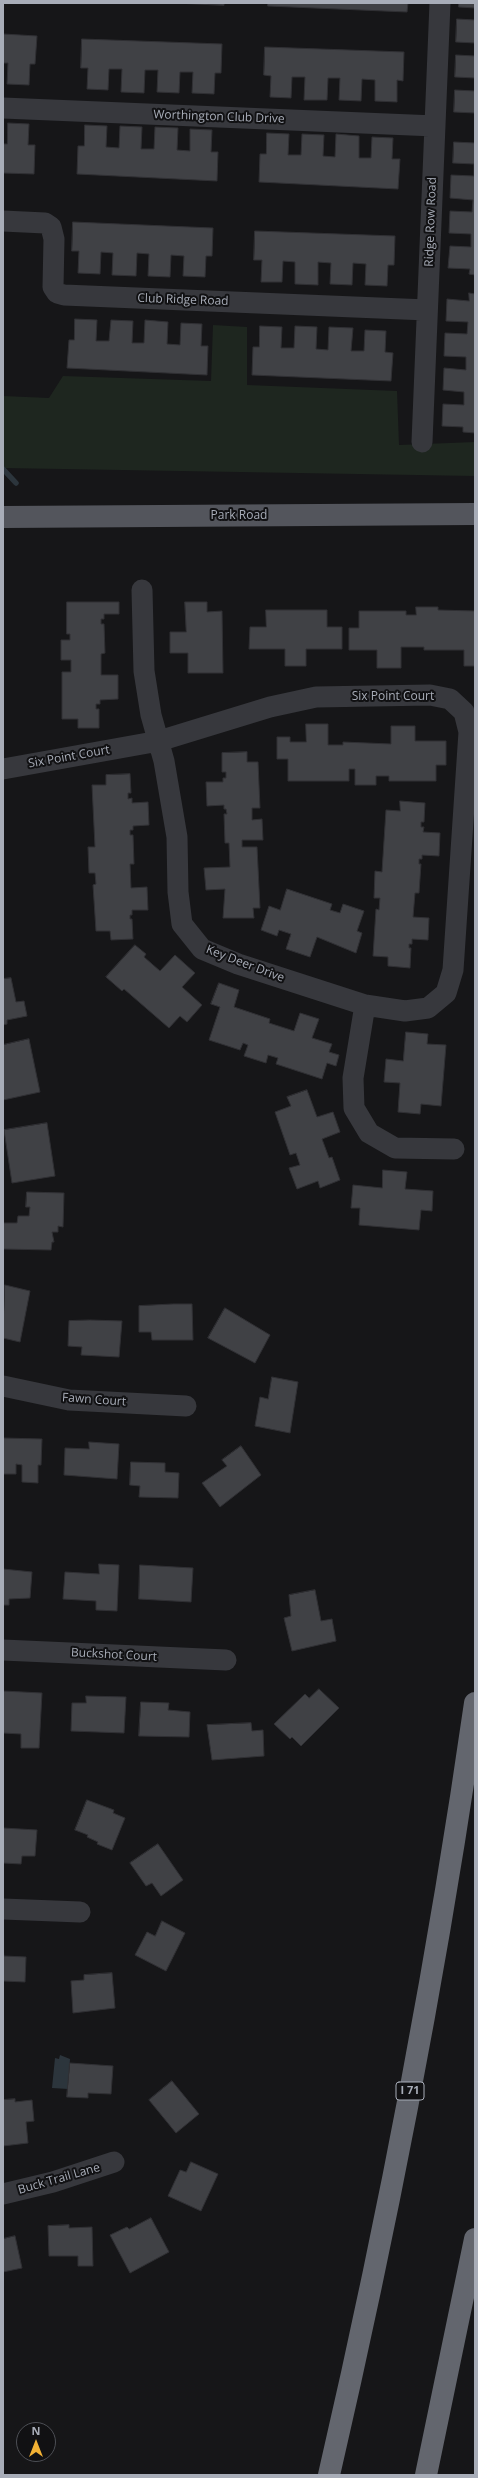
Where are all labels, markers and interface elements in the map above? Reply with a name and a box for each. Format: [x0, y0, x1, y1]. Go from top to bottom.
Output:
street label: Worthington Club Drive [153, 108, 285, 126]
street label: Ridge Row Road [422, 177, 440, 267]
street label: Club Ridge Road [137, 291, 229, 309]
street label: Park Road [211, 509, 267, 523]
street label: Six Point Court [352, 690, 434, 704]
street label: Six Point Court [27, 743, 111, 771]
street label: Key Deer Drive [204, 942, 286, 986]
street label: Fawn Court [62, 1391, 126, 1409]
street label: Buckshot Court [71, 1646, 157, 1664]
road number: I 71 [396, 2082, 424, 2100]
street label: Buck Trail Lane [16, 2160, 102, 2198]
north arrow [16, 2422, 56, 2462]
text: N [32, 2423, 40, 2438]

